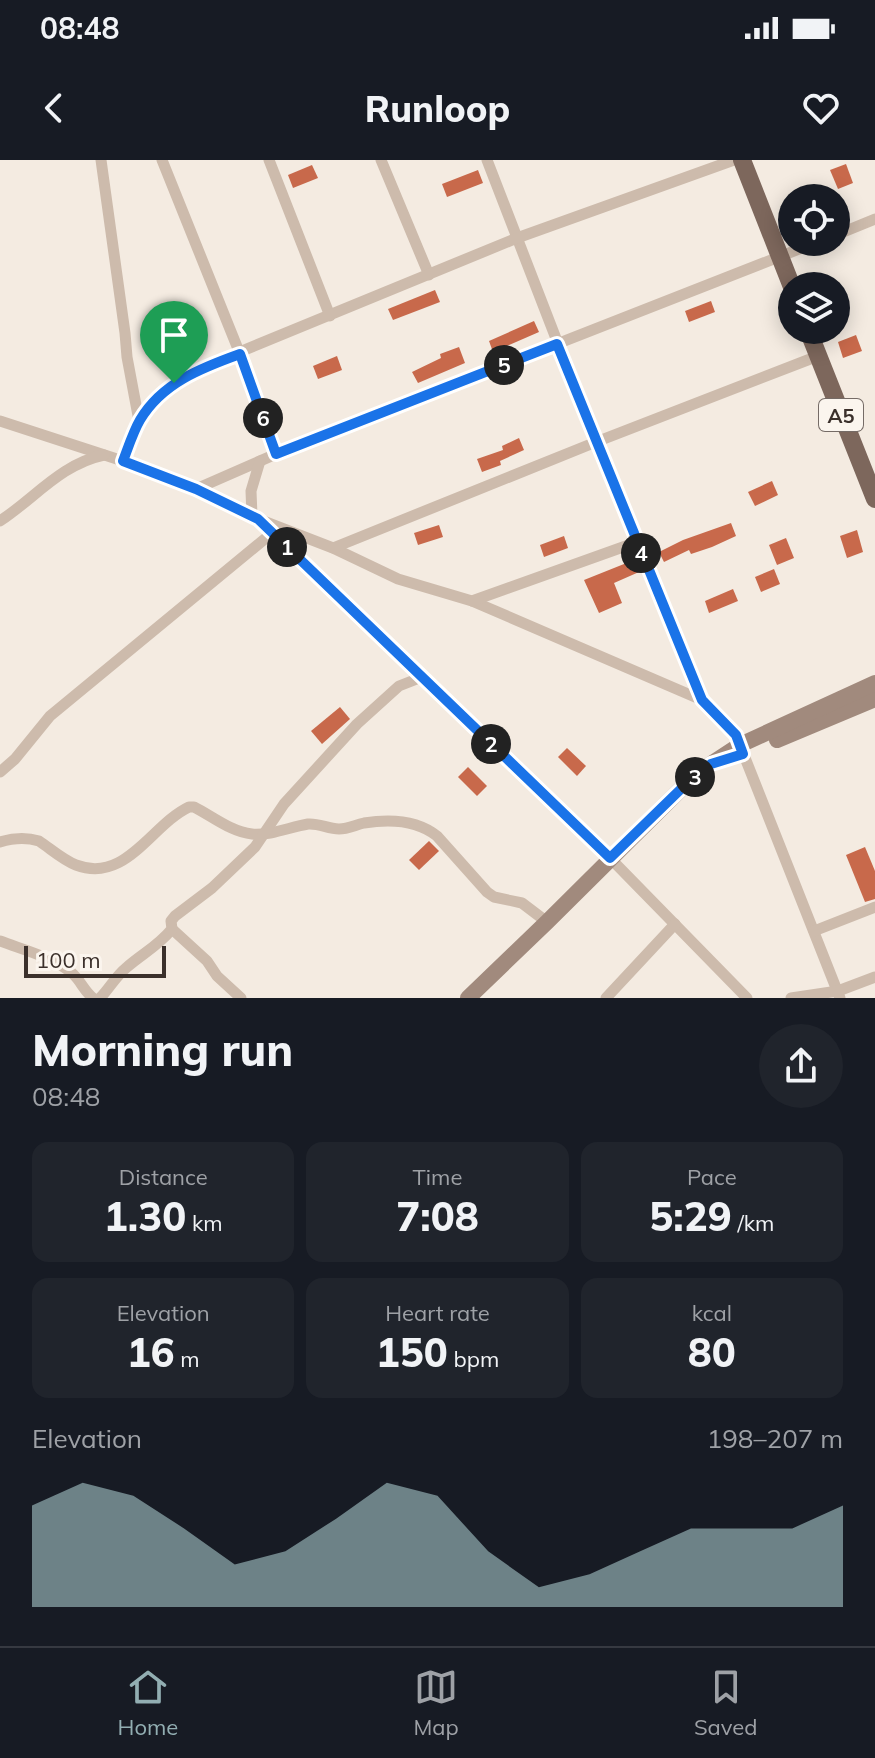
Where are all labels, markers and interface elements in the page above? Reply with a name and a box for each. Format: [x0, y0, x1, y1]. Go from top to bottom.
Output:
text: 08:48 [40, 9, 119, 47]
icon: back [32, 86, 76, 130]
text: Runloop [365, 86, 510, 131]
icon: heart [799, 86, 843, 130]
map controls [778, 184, 850, 344]
button: locate [778, 184, 850, 256]
button: layers [778, 272, 850, 344]
pin [140, 301, 208, 383]
icon: arrive [152, 313, 196, 357]
pin: 5 [484, 345, 524, 385]
text: 5 [497, 351, 511, 379]
pin: 6 [243, 398, 283, 438]
road number: A5 [819, 399, 863, 431]
text: 6 [256, 404, 270, 432]
pin: 1 [267, 527, 307, 567]
text: 1 [280, 533, 294, 561]
pin: 4 [621, 533, 661, 573]
text: 4 [634, 539, 648, 567]
pin: 2 [471, 724, 511, 764]
text: 2 [484, 730, 498, 758]
pin: 3 [675, 757, 715, 797]
text: 3 [688, 763, 702, 791]
scale bar [24, 942, 166, 978]
text: 100 m [36, 946, 101, 974]
text: Morning run [32, 1022, 293, 1077]
button: share [759, 1024, 843, 1108]
text: 08:48 [32, 1080, 100, 1113]
text: Distance [119, 1163, 208, 1191]
text: Time [413, 1163, 462, 1191]
text: Pace [687, 1163, 737, 1191]
text: 1.30 [104, 1191, 186, 1241]
text: 7:08 [396, 1191, 479, 1241]
text: 5:29 [649, 1191, 732, 1241]
text: km [186, 1209, 223, 1237]
text: /km [732, 1209, 774, 1237]
text: Elevation [117, 1299, 210, 1327]
text: Heart rate [385, 1299, 490, 1327]
text: kcal [692, 1299, 732, 1327]
text: 16 [127, 1327, 175, 1377]
text: 150 [376, 1327, 448, 1377]
text: 80 [688, 1327, 736, 1377]
text: m [175, 1345, 200, 1373]
text: bpm [448, 1345, 499, 1373]
text: Elevation [32, 1422, 142, 1455]
text: 198–207 m [707, 1422, 843, 1455]
tab: Home [118, 1665, 178, 1741]
tab: Map [413, 1665, 459, 1741]
tab: Saved [694, 1665, 757, 1741]

